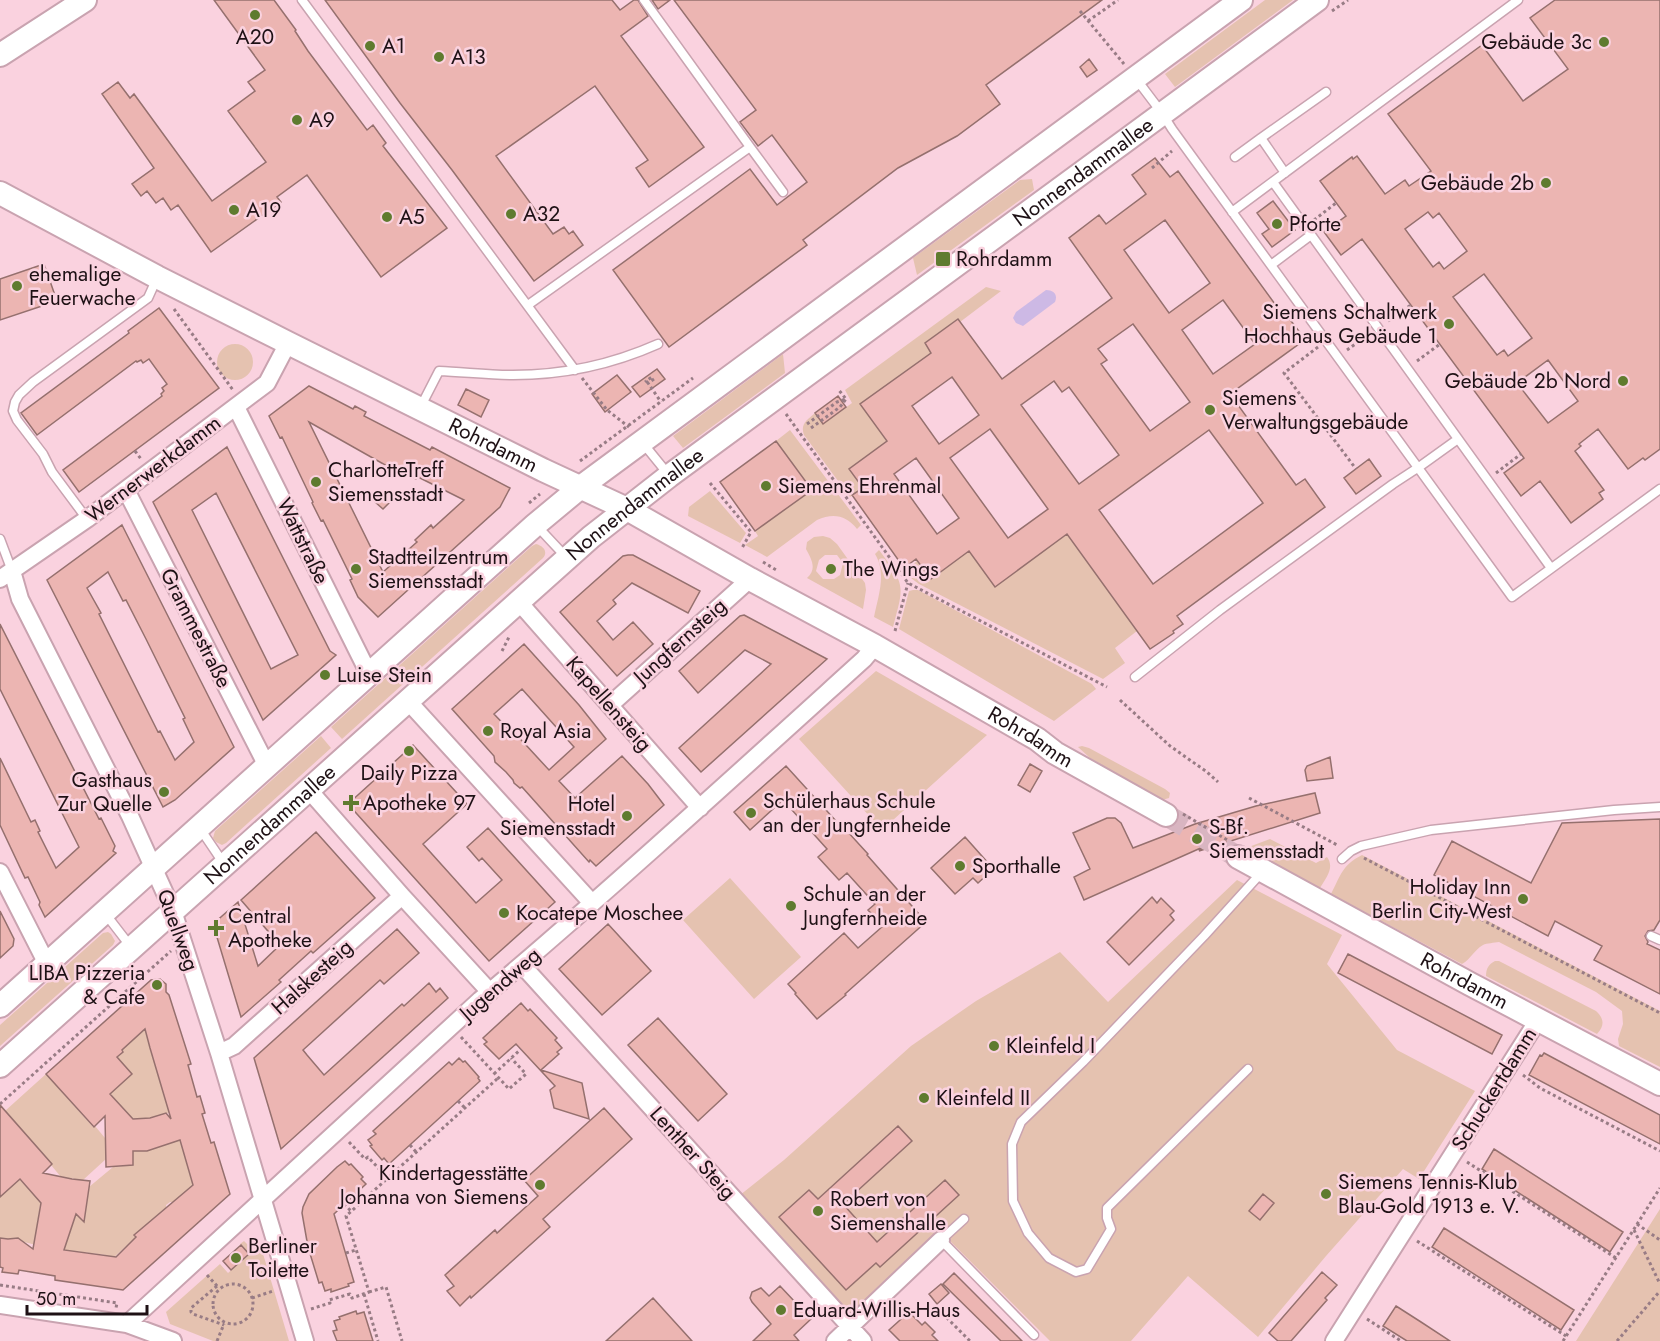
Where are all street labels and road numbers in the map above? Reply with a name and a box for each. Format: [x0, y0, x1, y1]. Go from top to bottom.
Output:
street label: Nonnendammallee [1007, 110, 1160, 234]
street label: Wernerwerkdamm [79, 408, 227, 530]
street label: Rohrdamm [443, 410, 543, 480]
street label: Nonnendammallee [559, 440, 710, 568]
street label: Wattstraße [269, 493, 337, 589]
street label: Grammestraße [153, 563, 239, 693]
street label: Jungfernsteig [625, 591, 733, 693]
street label: Kapellensteig [559, 650, 659, 758]
street label: Rohrdamm [982, 699, 1079, 775]
street label: Nonnendammallee [197, 757, 342, 892]
street label: Quellweg [149, 885, 207, 975]
street label: Halskesteig [265, 932, 359, 1022]
street label: Jugendweg [451, 940, 547, 1030]
street label: Rohrdamm [1415, 945, 1514, 1017]
street label: Schuckertdamm [1444, 1021, 1544, 1157]
street label: Lenther Steig [643, 1100, 743, 1206]

